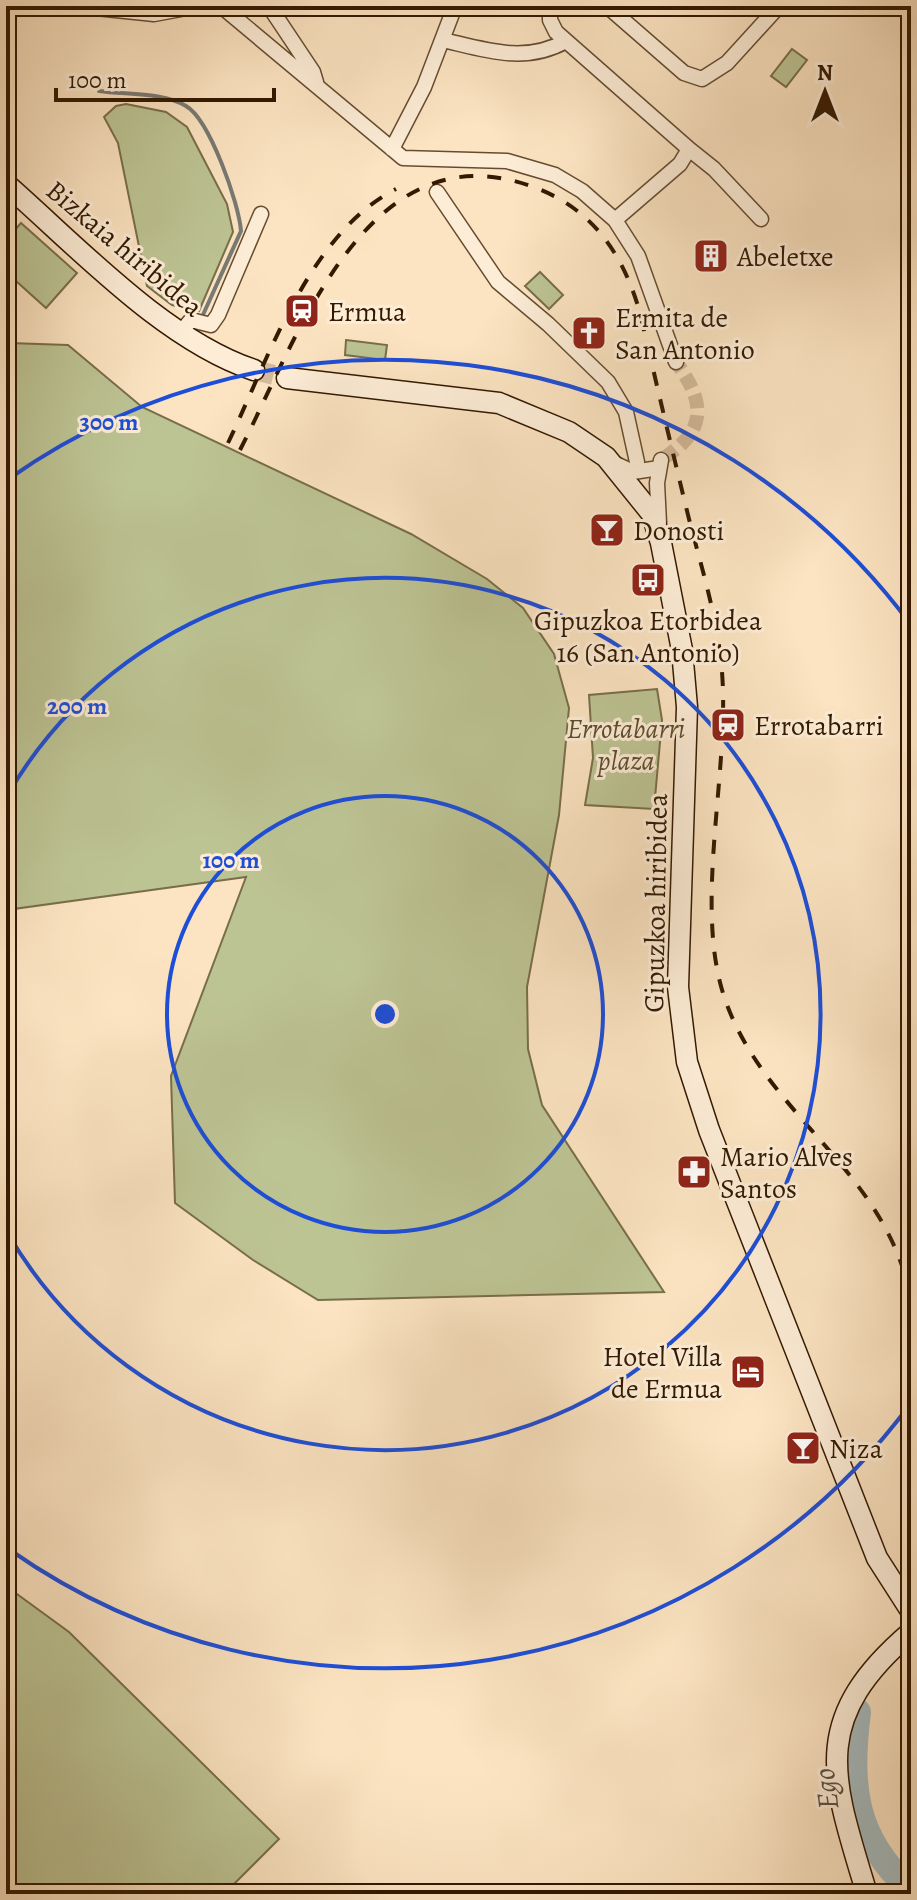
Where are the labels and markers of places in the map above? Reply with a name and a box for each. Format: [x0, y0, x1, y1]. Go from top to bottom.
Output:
building icon: Abeletxe [692, 237, 730, 275]
place label: Abeletxe [736, 238, 833, 276]
station icon: Ermua [283, 292, 321, 330]
place label: Ermua [328, 293, 406, 331]
place label: Ermita de San Antonio [615, 299, 755, 369]
church icon: Ermita de San Antonio [570, 314, 608, 352]
bar icon: Donosti [588, 511, 626, 549]
place label: Donosti [633, 512, 724, 550]
bus stop icon: Gipuzkoa Etorbidea 16 (San Antonio) [629, 561, 667, 599]
place label: Gipuzkoa Etorbidea 16 (San Antonio) [534, 602, 762, 672]
station icon: Errotabarri [709, 706, 747, 744]
place label: Errotabarri [754, 707, 884, 745]
centre of rings [371, 1000, 399, 1028]
place label: Mario Alves Santos [720, 1138, 853, 1208]
pharmacy icon: Mario Alves Santos [675, 1153, 713, 1191]
place label: Hotel Villa de Ermua [603, 1338, 722, 1408]
hotel icon: Hotel Villa de Ermua [729, 1353, 767, 1391]
bar icon: Niza [784, 1429, 822, 1467]
place label: Niza [829, 1430, 883, 1468]

